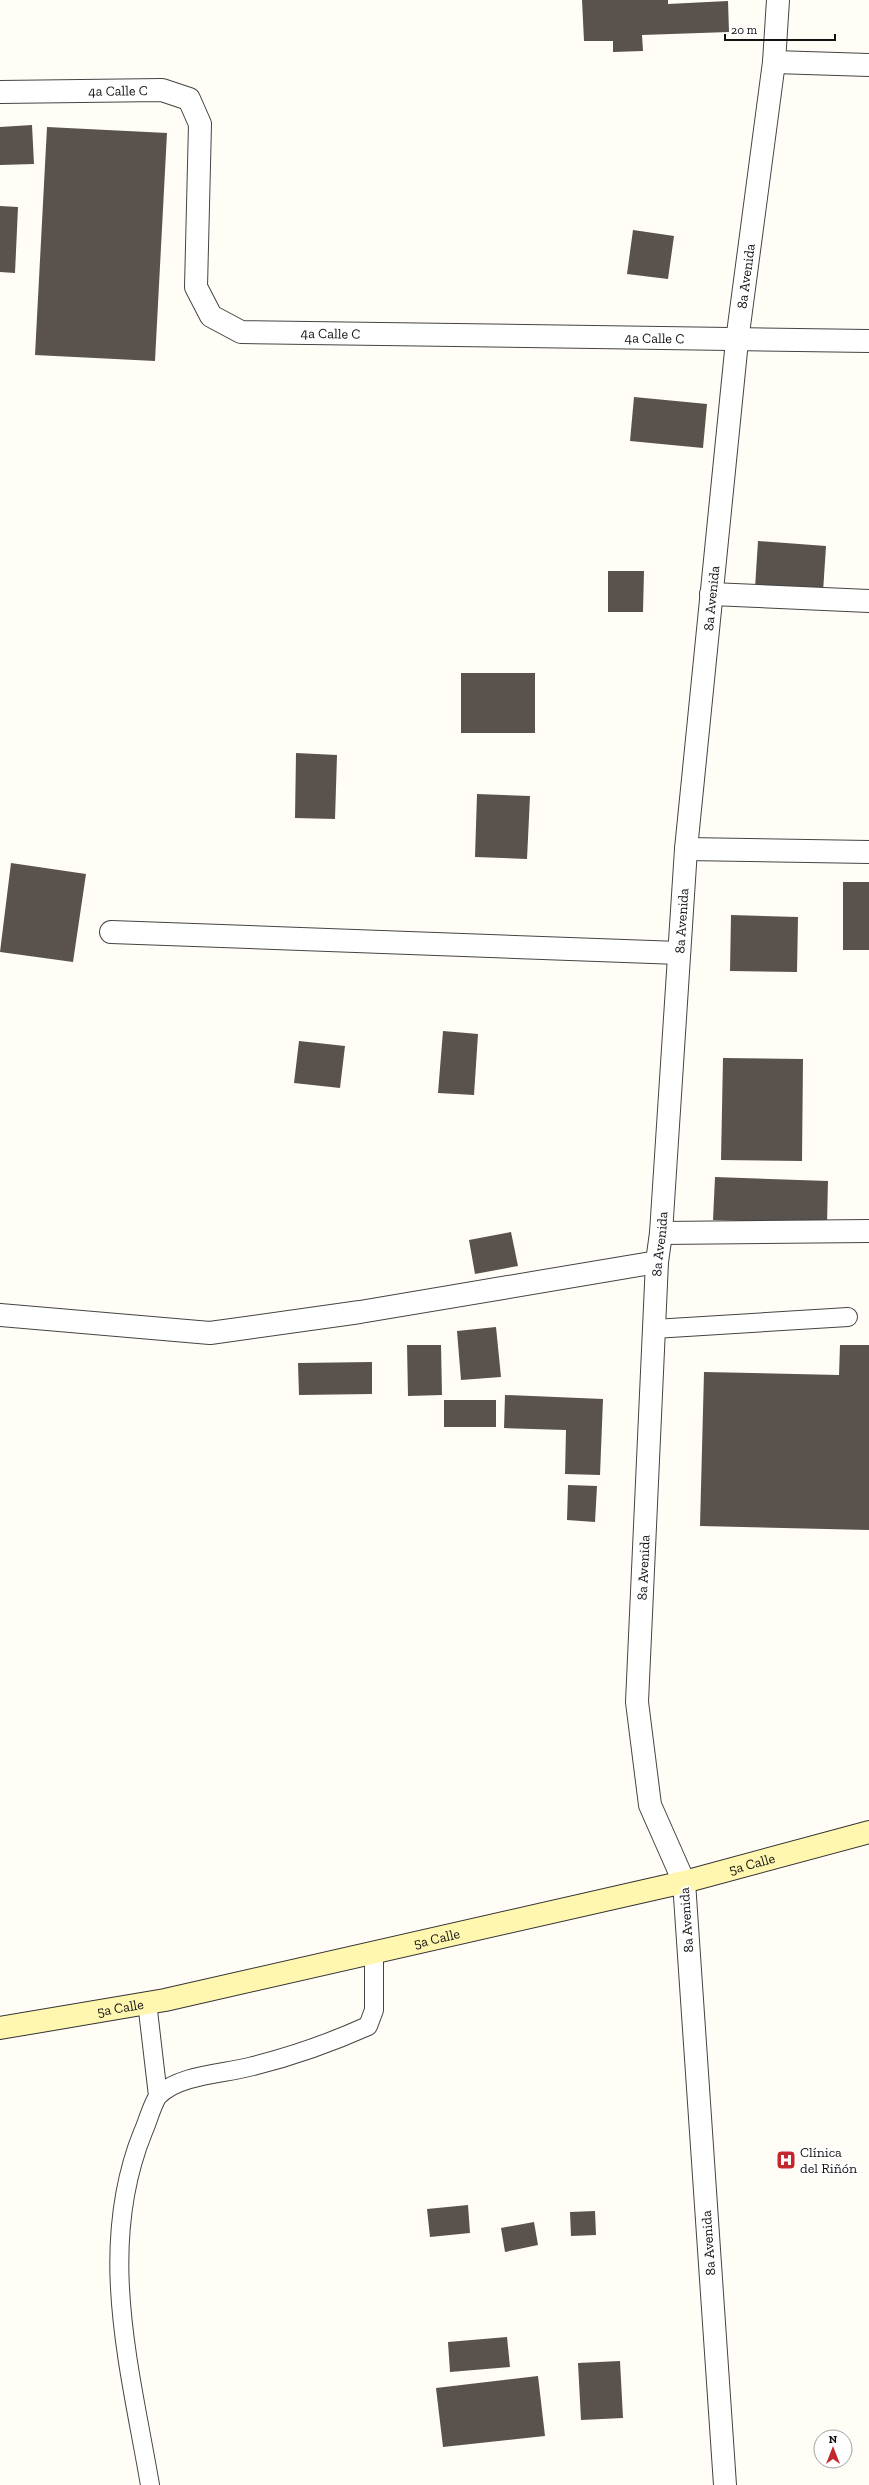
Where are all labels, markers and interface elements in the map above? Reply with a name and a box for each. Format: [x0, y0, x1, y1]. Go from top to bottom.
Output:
scale bar [725, 16, 835, 42]
text: 20 m [731, 23, 758, 37]
street label: 4a Calle C [88, 82, 148, 100]
street label: 8a Avenida [733, 242, 759, 310]
street label: 4a Calle C [301, 325, 360, 343]
street label: 4a Calle C [625, 329, 684, 347]
street label: 8a Avenida [700, 565, 723, 632]
street label: 8a Avenida [671, 887, 692, 954]
street label: 8a Avenida [648, 1211, 671, 1277]
street label: 8a Avenida [634, 1534, 654, 1601]
street label: 5a Calle [727, 1850, 777, 1878]
street label: 8a Avenida [676, 1887, 697, 1953]
street label: 5a Calle [412, 1925, 462, 1952]
street label: 5a Calle [96, 1996, 145, 2020]
place label: Clínica del Riñón [800, 2144, 857, 2177]
hospital icon: Clínica del Riñón [775, 2149, 797, 2171]
street label: 8a Avenida [698, 2210, 719, 2276]
north arrow [813, 2429, 853, 2469]
text: N [829, 2433, 838, 2446]

